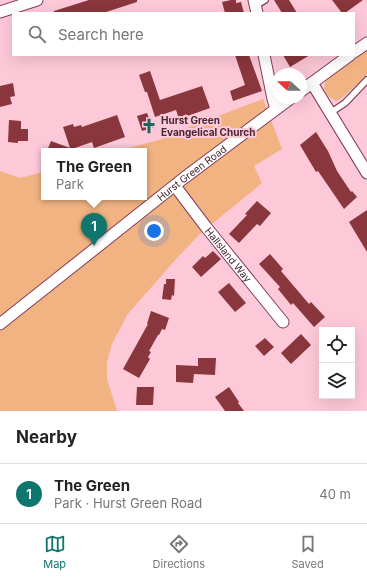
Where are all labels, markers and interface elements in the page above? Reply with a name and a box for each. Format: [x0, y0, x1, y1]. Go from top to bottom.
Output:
search box [12, 12, 355, 56]
icon: search [26, 23, 48, 45]
text: Search here [58, 25, 144, 44]
north arrow [271, 68, 307, 104]
place label: Hurst Green Evangelical Church [161, 114, 255, 139]
church icon: Hurst Green Evangelical Church [140, 117, 158, 135]
street label: Hurst Green Road [154, 143, 229, 203]
popup [41, 148, 147, 200]
text: The Green [56, 157, 132, 176]
text: Park [56, 176, 84, 192]
pin: 1 [81, 213, 107, 246]
your location [144, 221, 164, 241]
street label: Hallsland Way [203, 225, 254, 285]
map controls [319, 327, 355, 399]
button: locate [319, 327, 355, 363]
button: layers [319, 363, 355, 399]
text: Nearby [16, 427, 77, 447]
text: The Green [54, 476, 130, 495]
text: 1 [26, 486, 32, 502]
text: 40 m [319, 486, 351, 502]
text: Park · Hurst Green Road [54, 495, 202, 511]
tab: Map [43, 533, 66, 571]
tab: Directions [153, 533, 205, 571]
tab: Saved [292, 533, 324, 571]

